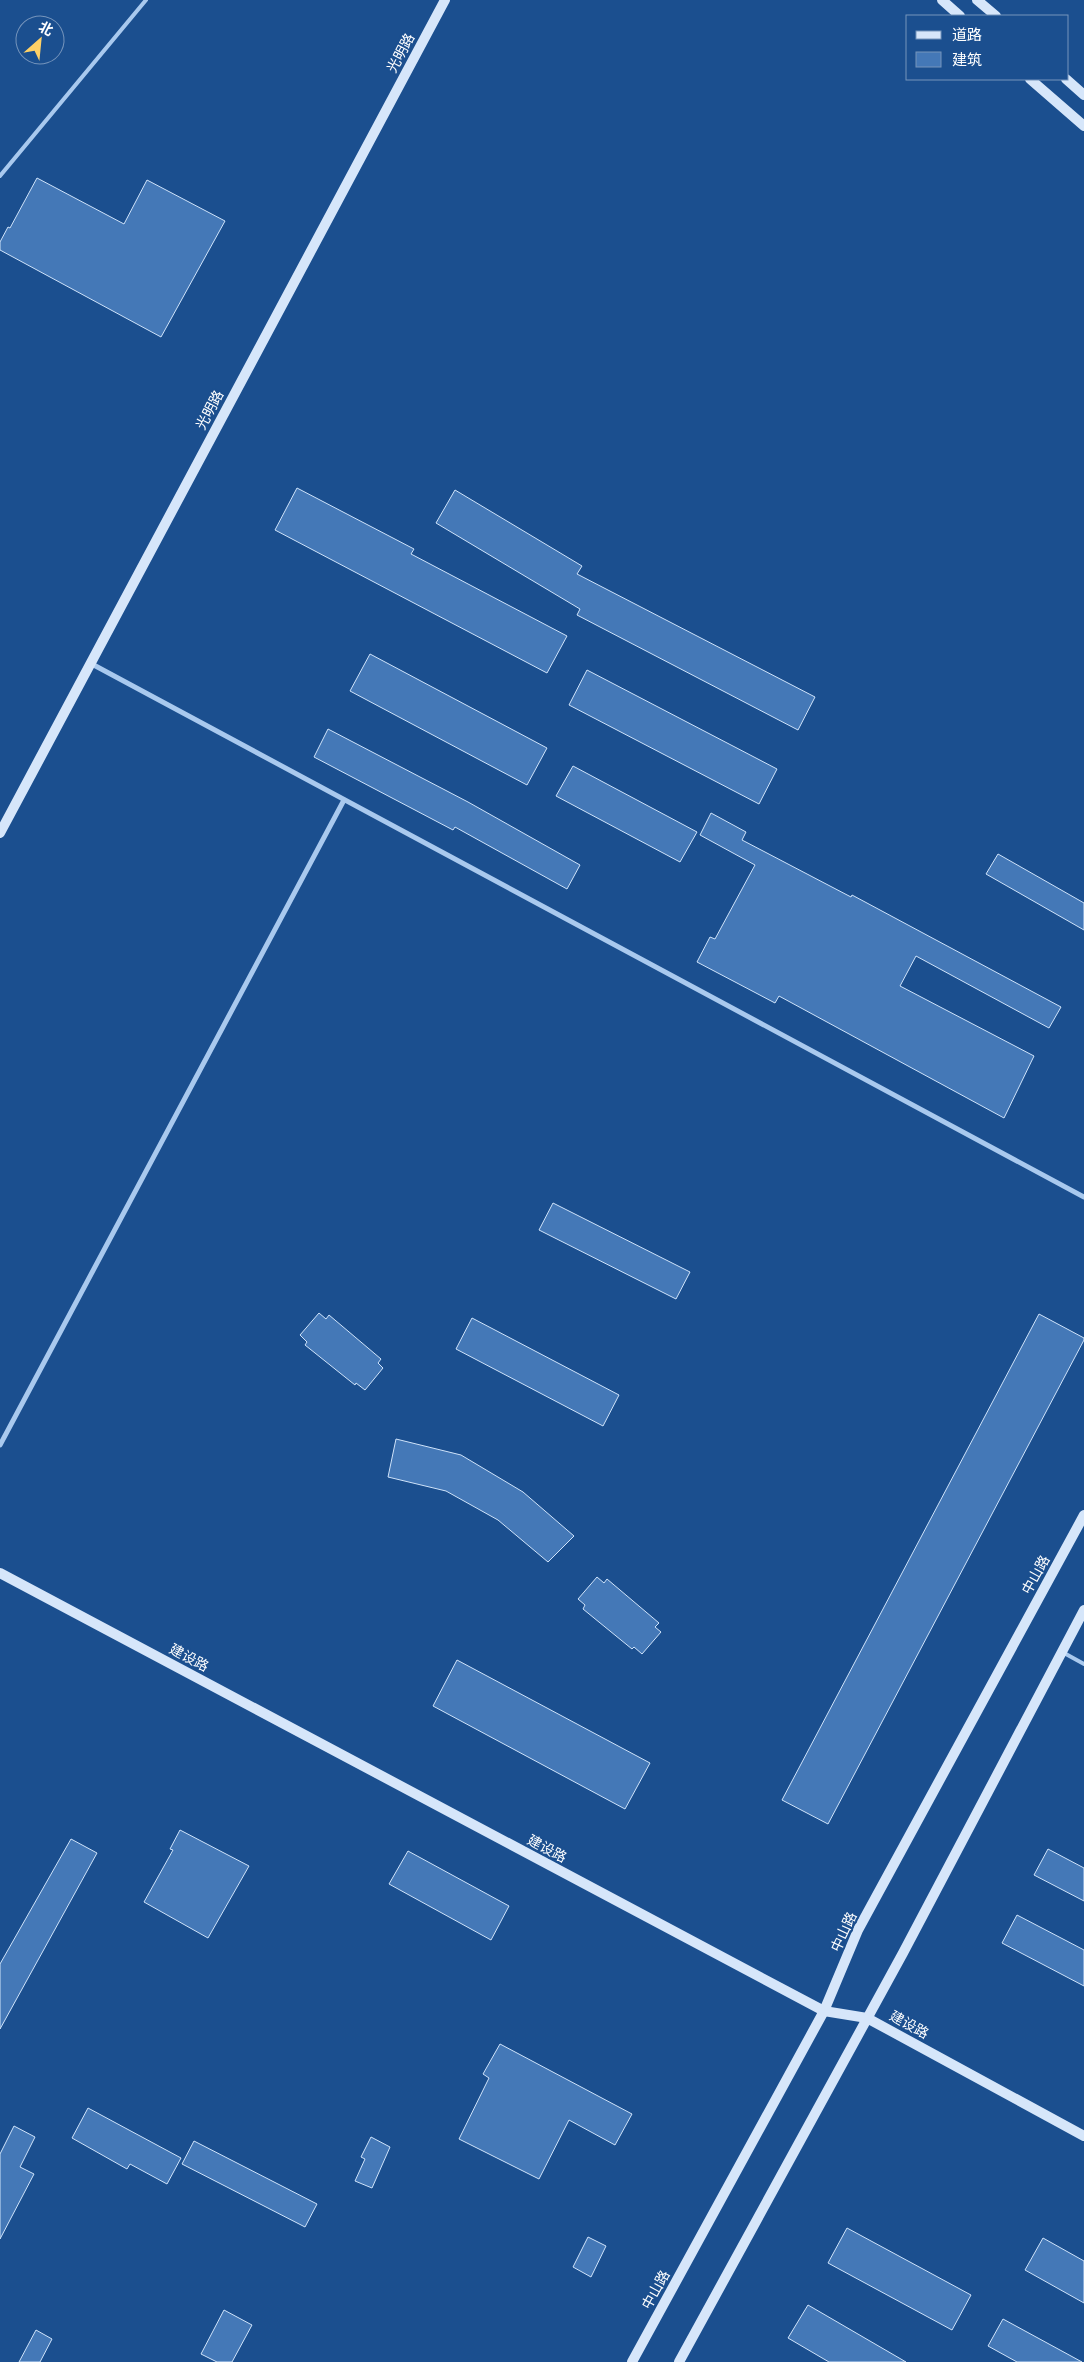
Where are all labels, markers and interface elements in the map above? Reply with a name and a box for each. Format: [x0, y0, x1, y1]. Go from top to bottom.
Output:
north arrow [15, 15, 65, 65]
legend [906, 15, 1069, 80]
text: 北 [36, 18, 56, 40]
text: 道路 [952, 26, 982, 44]
street label: 光明路 [384, 30, 418, 76]
text: 建筑 [952, 51, 982, 69]
street label: 光明路 [193, 387, 227, 433]
street label: 中山路 [1018, 1553, 1054, 1597]
street label: 建设路 [166, 1641, 212, 1675]
street label: 建设路 [524, 1832, 570, 1866]
street label: 中山路 [827, 1909, 861, 1955]
street label: 建设路 [887, 2007, 931, 2043]
street label: 中山路 [638, 2268, 674, 2312]

